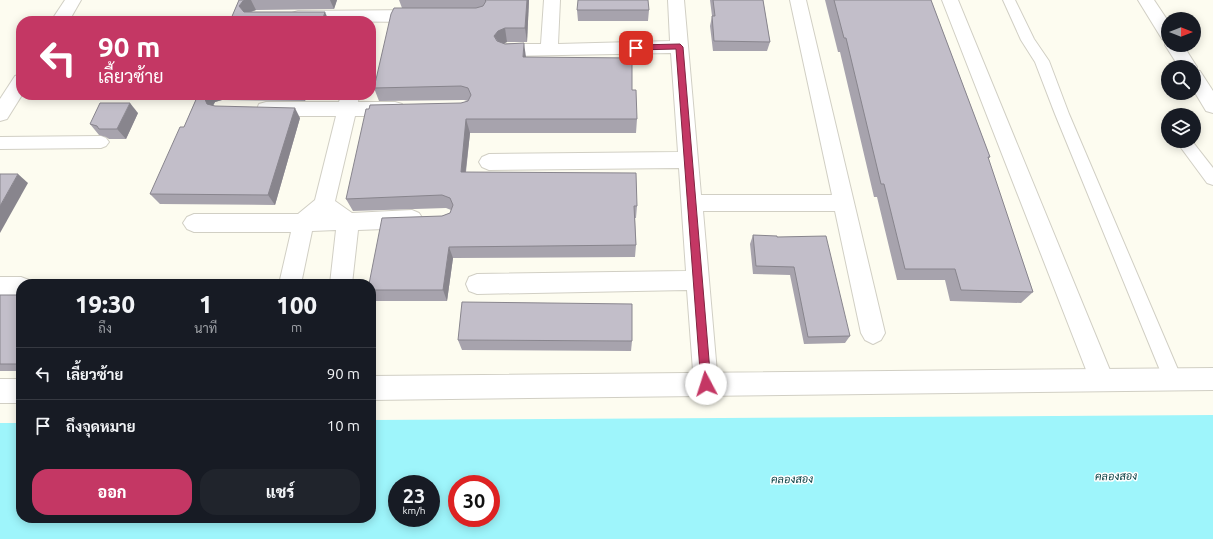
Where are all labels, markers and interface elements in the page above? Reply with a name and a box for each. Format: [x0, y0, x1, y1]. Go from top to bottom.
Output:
north arrow [1161, 12, 1201, 52]
map controls [1161, 12, 1201, 148]
text: 90 m [98, 31, 160, 62]
pin [619, 31, 653, 65]
icon: left [32, 32, 84, 84]
icon: arrive [625, 37, 647, 59]
button: search [1161, 60, 1201, 100]
text: เลี้ยวซ้าย [98, 66, 164, 86]
button: layers [1161, 108, 1201, 148]
text: 19:30 [75, 291, 135, 318]
text: 1 [199, 291, 213, 318]
text: 100 [276, 292, 317, 319]
text: m [291, 320, 302, 334]
text: ถึง [98, 321, 112, 335]
text: นาที [194, 321, 217, 335]
icon: left [32, 363, 54, 385]
position arrow [685, 363, 727, 405]
text: 90 m [327, 365, 360, 382]
text: เลี้ยวซ้าย [66, 366, 123, 383]
icon: arrive [32, 415, 54, 437]
text: 10 m [327, 417, 360, 434]
text: ถึงจุดหมาย [66, 418, 136, 435]
button: ออก [32, 469, 192, 515]
button: แชร์ [200, 469, 360, 515]
water label: คลองสอง [1095, 470, 1137, 482]
water label: คลองสอง [771, 473, 813, 485]
speed limit sign: 30 [448, 475, 500, 527]
text: 23 [403, 484, 425, 507]
text: km/h [402, 505, 426, 516]

